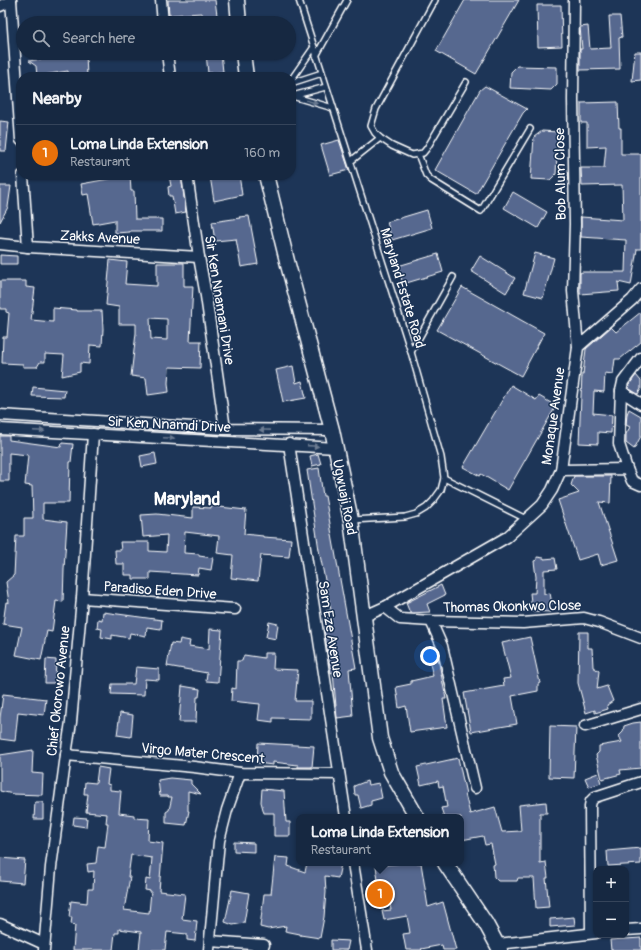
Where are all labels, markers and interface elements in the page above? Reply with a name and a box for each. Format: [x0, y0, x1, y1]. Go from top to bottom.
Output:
search box [16, 16, 296, 60]
icon: search [30, 27, 52, 49]
text: Search here [62, 29, 135, 48]
text: Nearby [32, 88, 81, 109]
one-way arrow [307, 99, 319, 105]
street label: Bob Alum Close [551, 127, 570, 220]
text: Loma Linda Extension [70, 135, 208, 154]
text: 1 [42, 145, 48, 161]
text: 160 m [244, 145, 280, 161]
text: Restaurant [70, 154, 130, 170]
street label: Maryland Estate Road [376, 226, 429, 350]
street label: Zakks Avenue [60, 227, 140, 248]
street label: Sir Ken Nnamani Drive [201, 234, 238, 366]
street label: Monaque Avenue [538, 366, 569, 466]
street label: Sir Ken Nnamdi Drive [107, 413, 231, 436]
one-way arrow [259, 426, 271, 433]
one-way arrow [33, 427, 45, 434]
one-way arrow [163, 434, 175, 441]
one-way arrow [306, 443, 319, 450]
street label: Ugwuaji Road [329, 458, 360, 537]
district label: Maryland [154, 488, 220, 511]
street label: Paradiso Eden Drive [103, 578, 217, 603]
street label: Sam Eze Avenue [314, 579, 347, 679]
street label: Thomas Okonkwo Close [443, 597, 581, 616]
street label: Chief Okorowo Avenue [43, 625, 74, 757]
your location [420, 646, 440, 666]
street label: Virgo Mater Crescent [140, 740, 266, 767]
popup [296, 814, 464, 866]
text: Loma Linda Extension [311, 823, 449, 842]
text: Restaurant [311, 842, 371, 858]
map controls [593, 866, 629, 938]
button: + [593, 866, 629, 902]
pin: 1 [367, 879, 393, 909]
button: − [593, 902, 629, 938]

